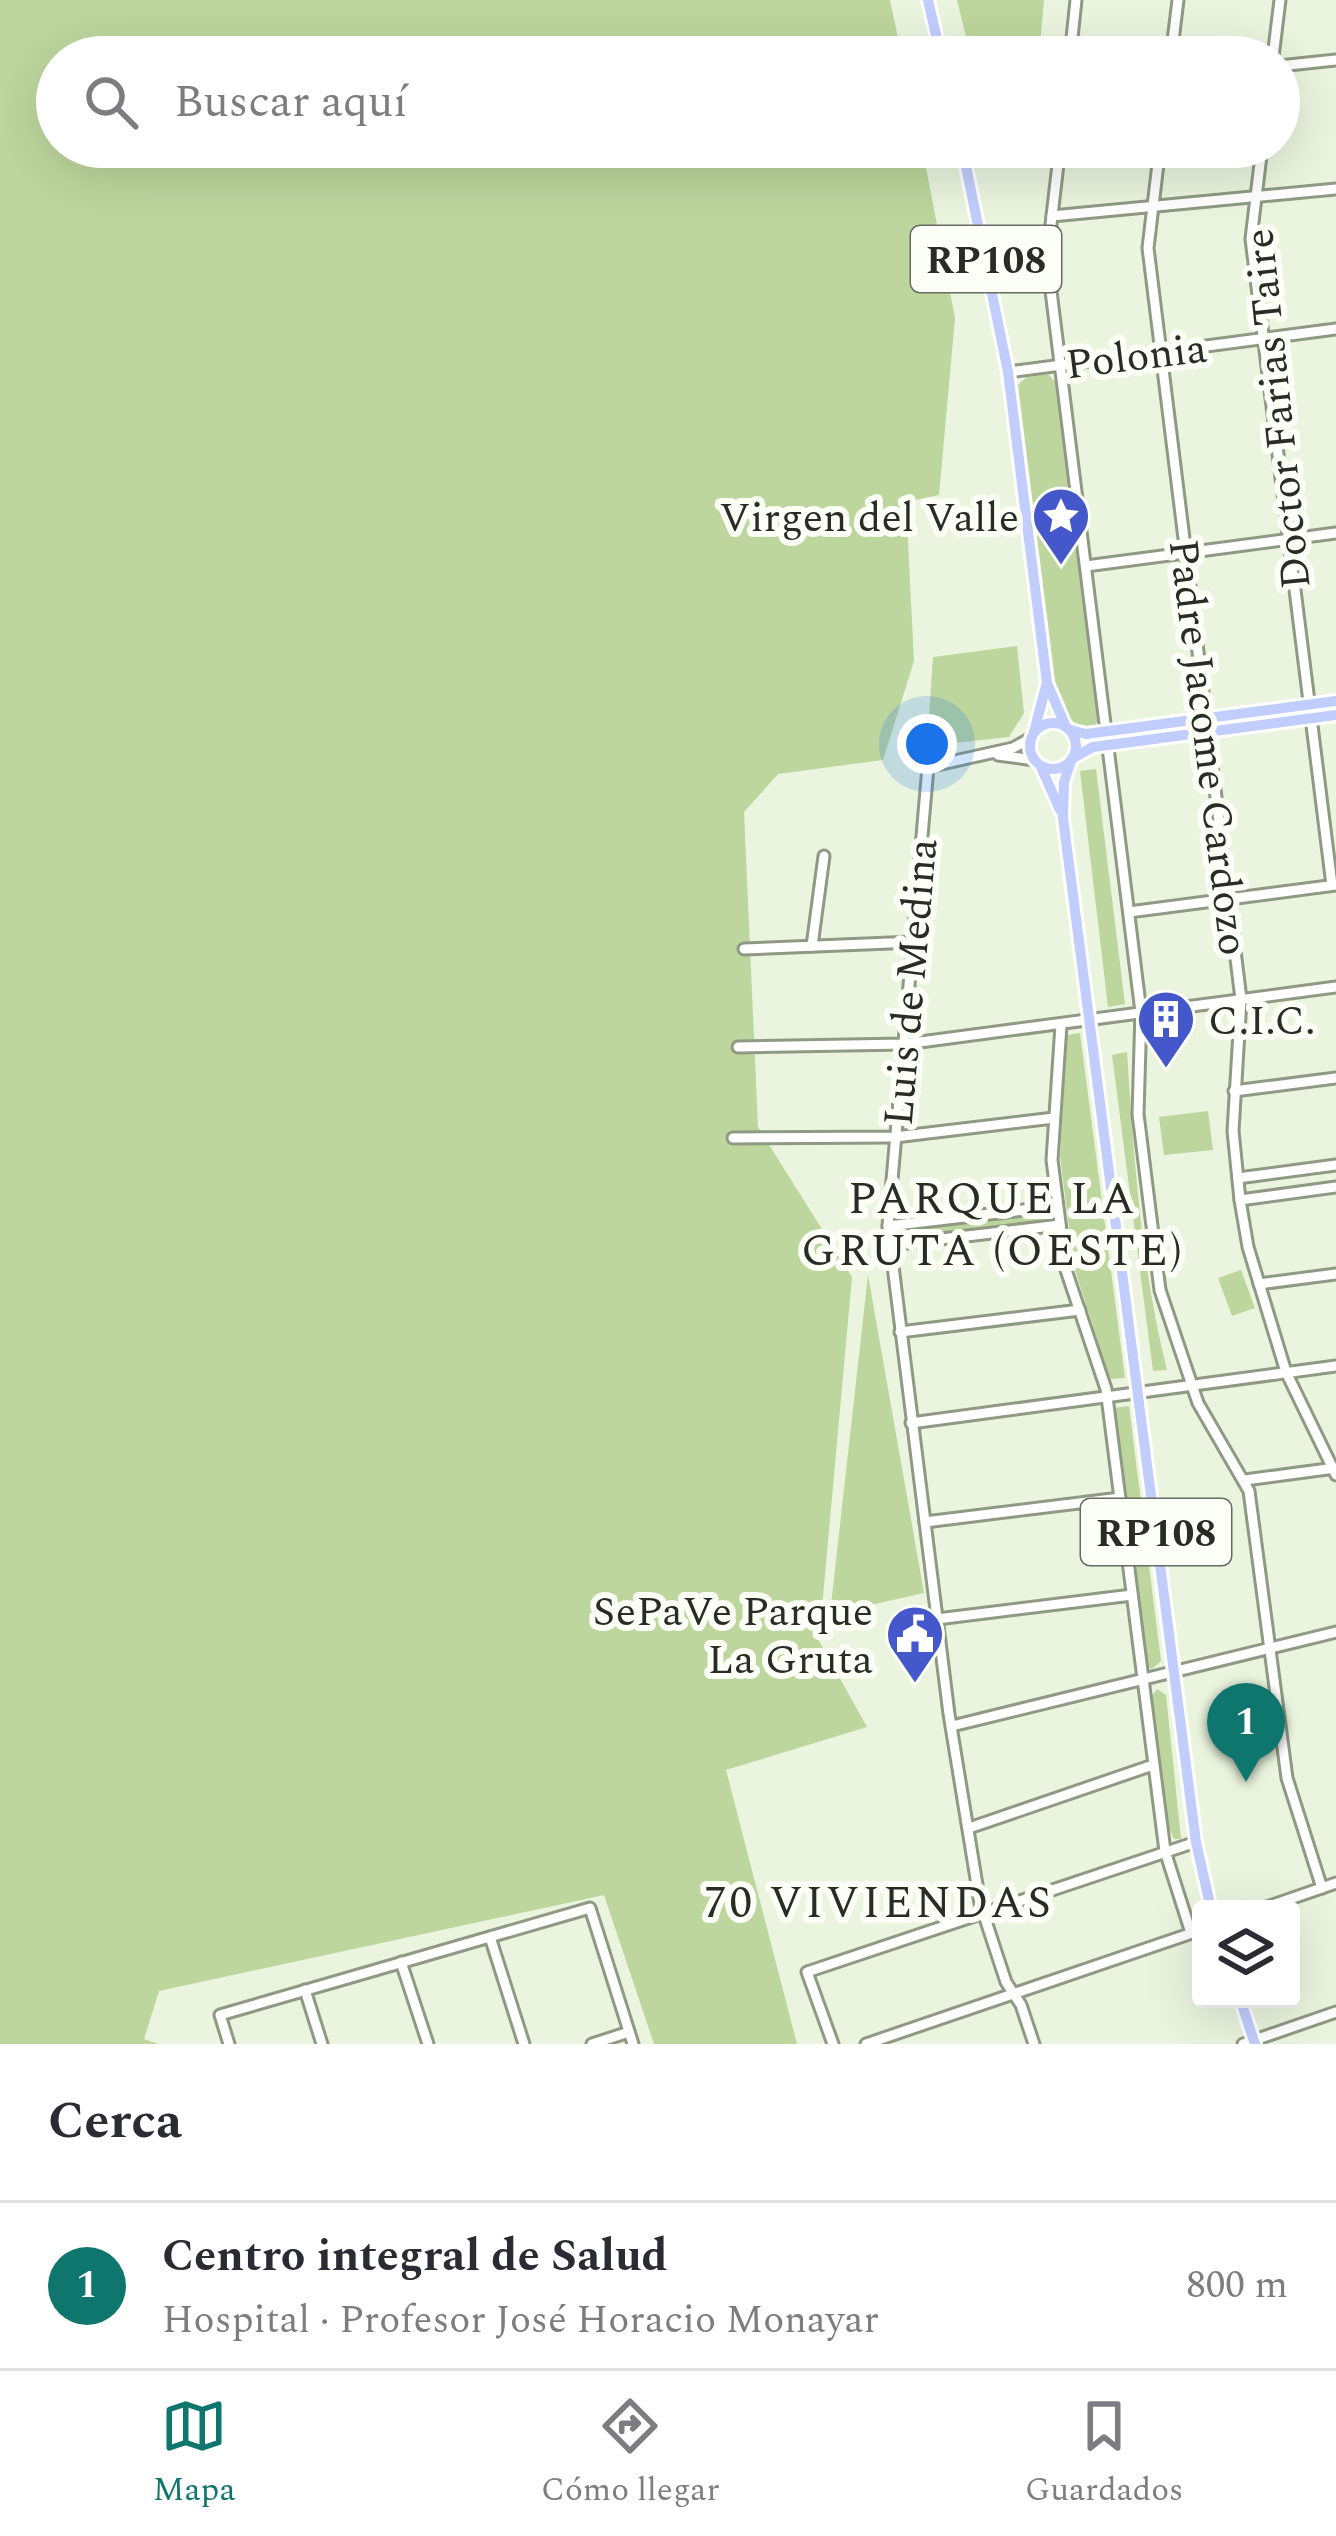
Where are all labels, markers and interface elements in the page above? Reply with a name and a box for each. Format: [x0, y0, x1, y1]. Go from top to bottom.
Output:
search box [36, 36, 1300, 168]
text: Buscar aquí [174, 68, 407, 137]
icon: search [78, 69, 144, 135]
street label: Doctor Farias Taire [1228, 225, 1329, 592]
road number: RP108 [911, 226, 1061, 292]
street label: Polonia [1062, 318, 1211, 397]
place icon: Virgen del Valle [1030, 485, 1092, 567]
place label: Virgen del Valle [719, 487, 1019, 550]
street label: Padre Jacome Cardozo [1151, 536, 1264, 959]
your location [897, 714, 957, 774]
street label: Luis de Medina [868, 835, 955, 1129]
building icon: C.I.C. [1135, 988, 1197, 1070]
place label: C.I.C. [1208, 990, 1316, 1053]
district label: PARQUE LA GRUTA (OESTE) [801, 1165, 1185, 1286]
road number: RP108 [1081, 1499, 1231, 1565]
place label: SePaVe Parque La Gruta [593, 1581, 873, 1692]
public building icon: SePaVe Parque La Gruta [884, 1603, 946, 1685]
pin: 1 [1207, 1683, 1285, 1782]
district label: 70 VIVIENDAS [704, 1869, 1054, 1938]
map controls [1192, 1900, 1300, 2008]
button: layers [1192, 1900, 1300, 2008]
text: Cerca [48, 2083, 182, 2161]
text: Centro integral de Salud [162, 2222, 668, 2291]
text: 1 [76, 2256, 98, 2315]
text: 800 m [1186, 2256, 1288, 2315]
text: Hospital · Profesor José Horacio Monayar [162, 2291, 879, 2350]
tab: Mapa [153, 2393, 236, 2515]
tab: Cómo llegar [541, 2393, 720, 2515]
tab: Guardados [1025, 2393, 1183, 2515]

